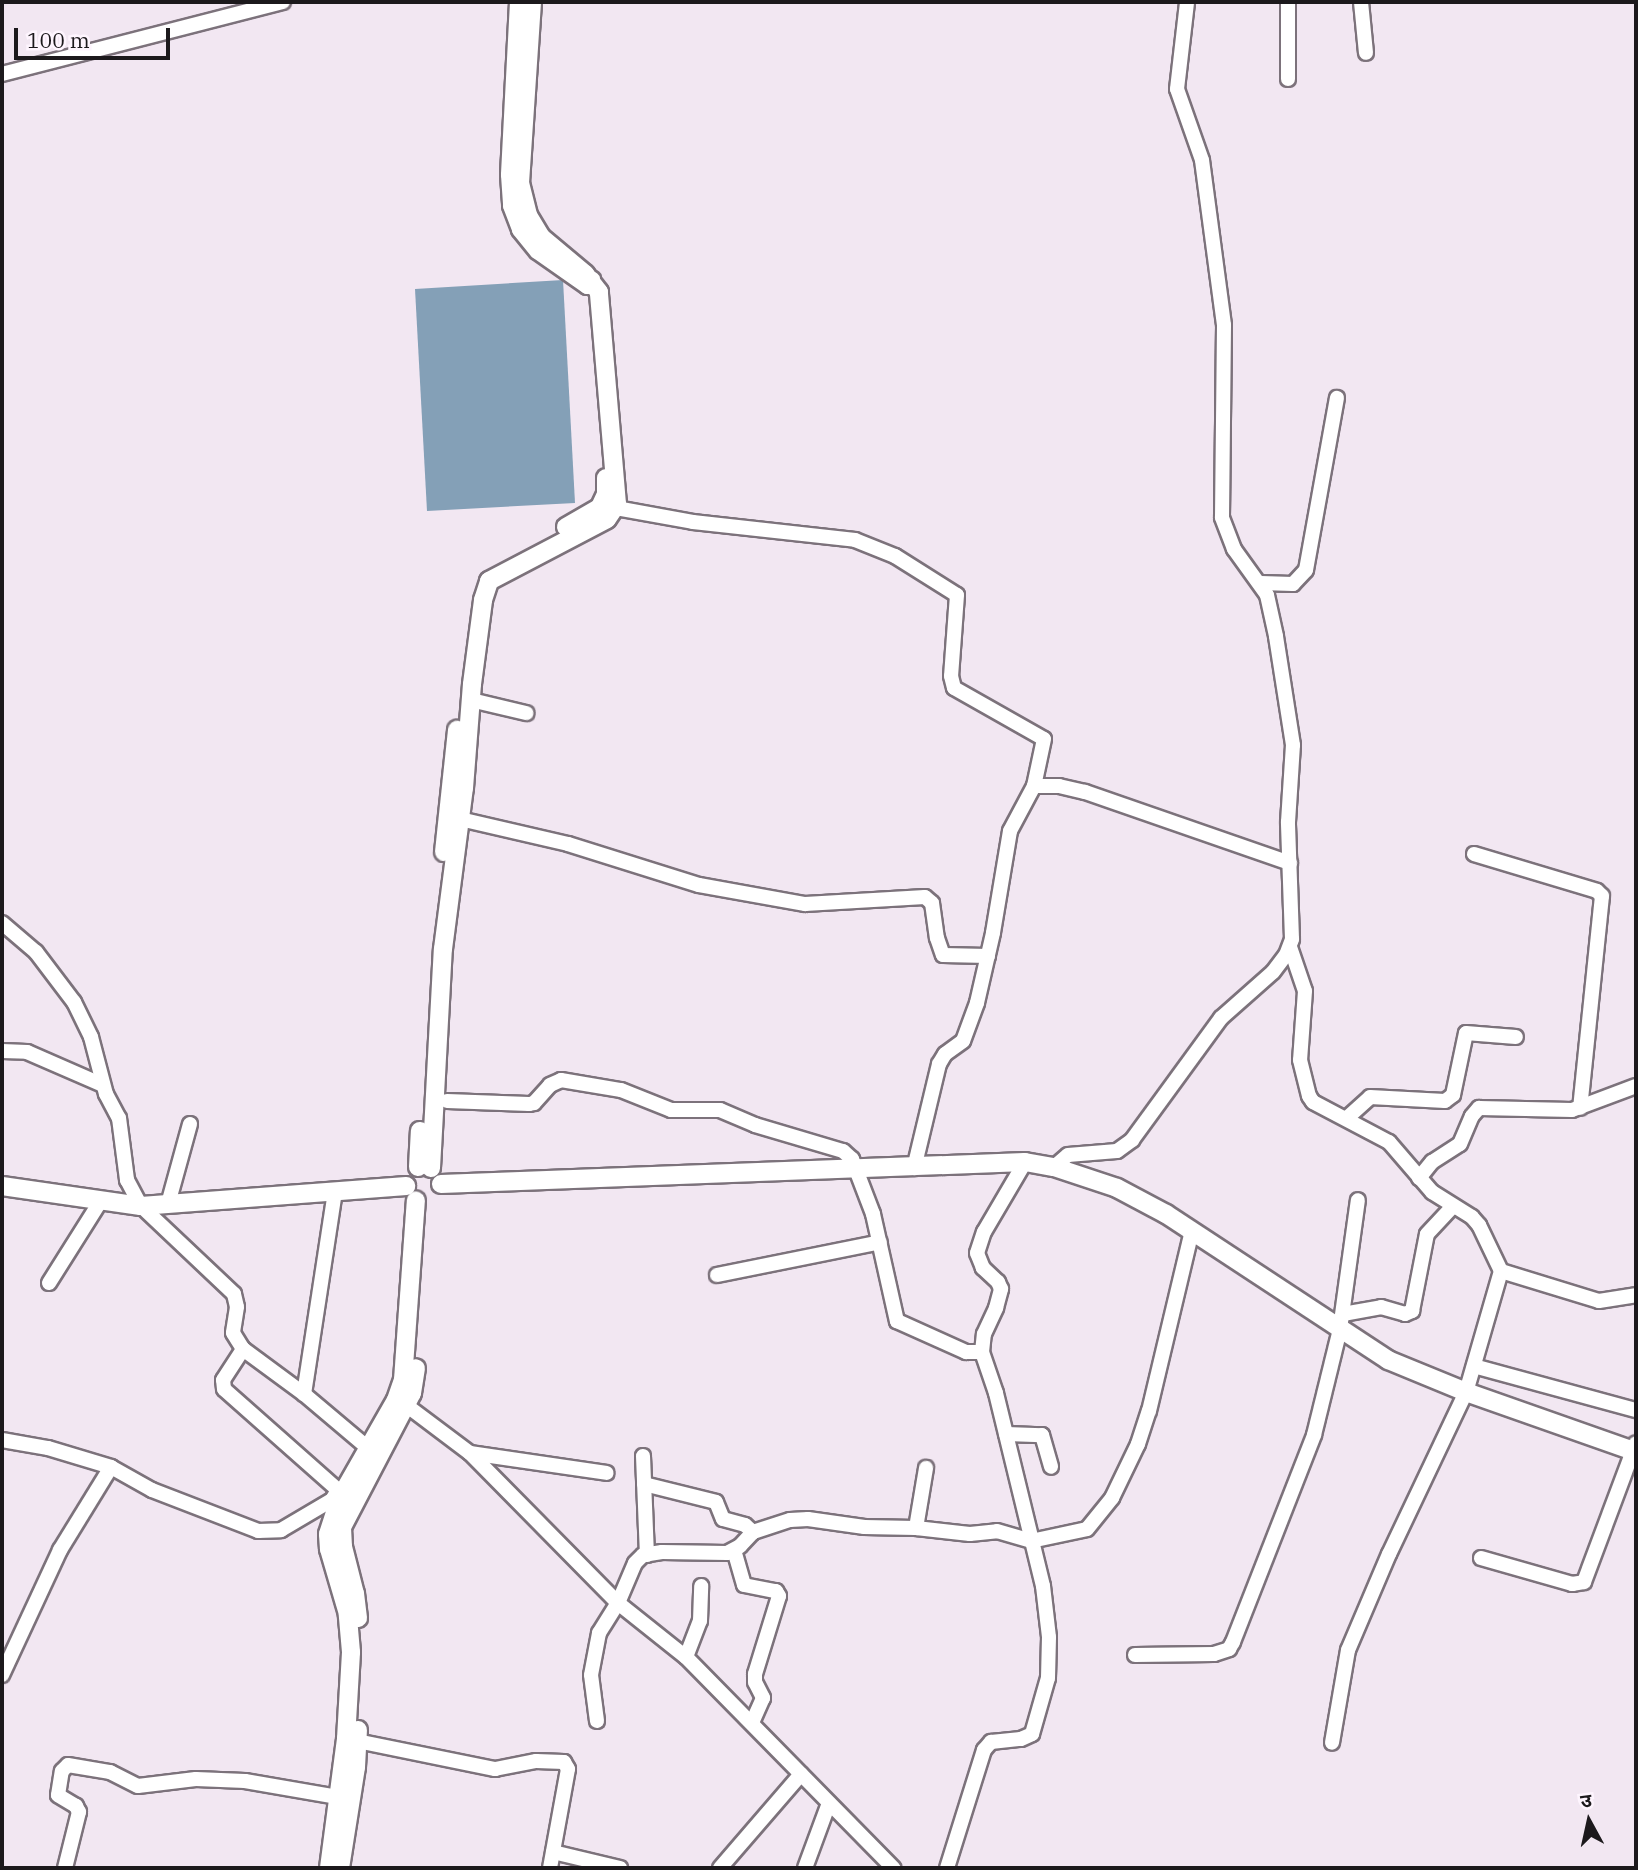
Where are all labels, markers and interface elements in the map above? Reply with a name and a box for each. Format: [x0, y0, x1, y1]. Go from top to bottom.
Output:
scale bar [18, 14, 173, 58]
text: 100 m [27, 26, 90, 54]
north arrow [1554, 1786, 1624, 1856]
text: उ [1579, 1788, 1593, 1813]

